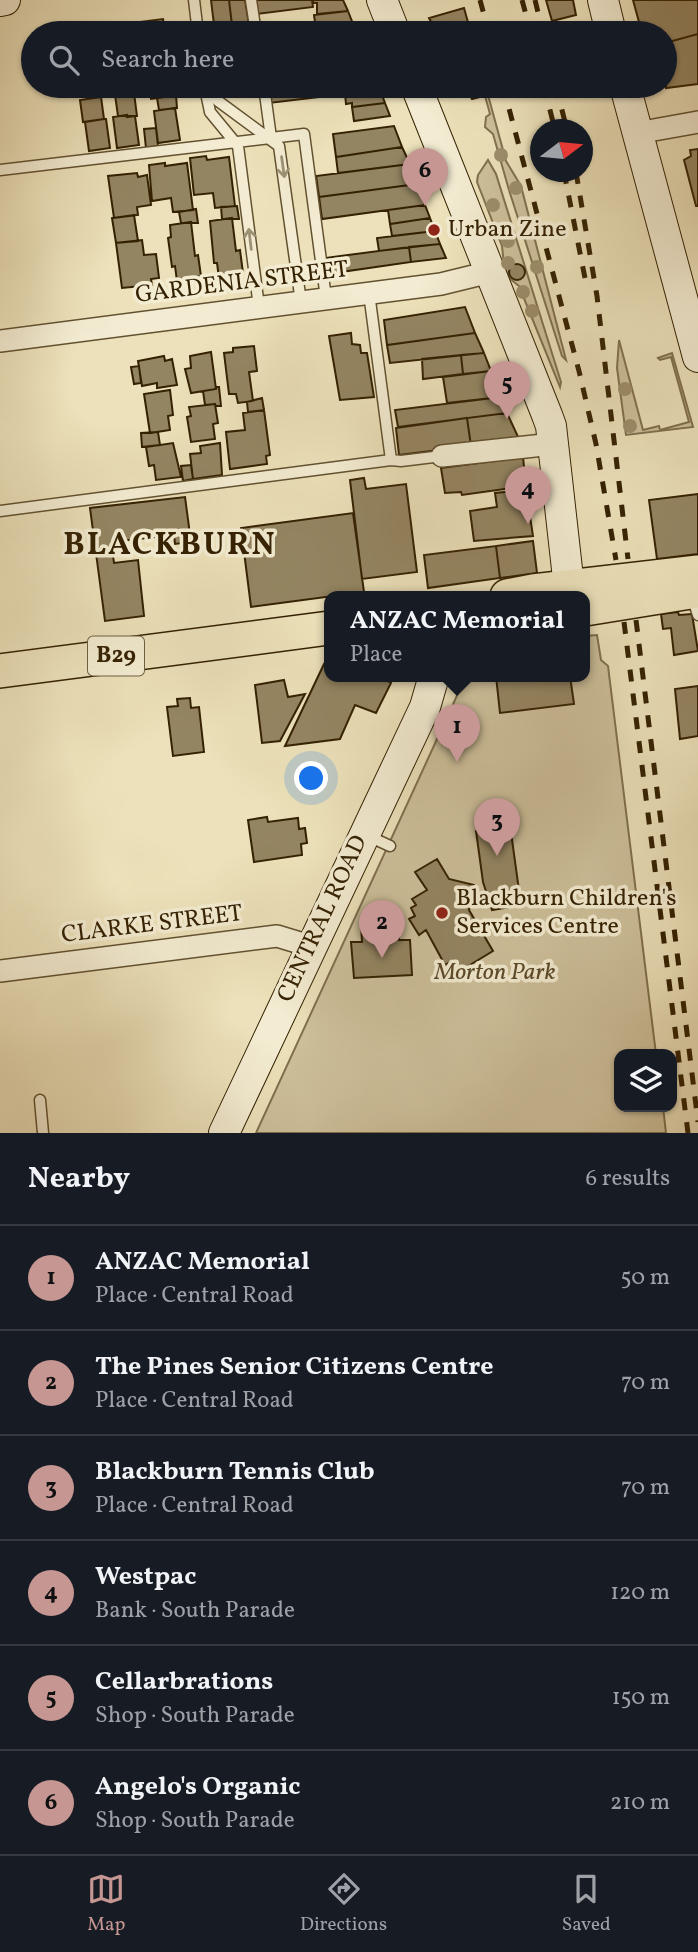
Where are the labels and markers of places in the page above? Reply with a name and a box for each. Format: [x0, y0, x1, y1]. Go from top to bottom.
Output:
pin: 6 [402, 148, 448, 206]
place label: Urban Zine [448, 213, 567, 247]
marker: Urban Zine [426, 222, 442, 238]
pin: 5 [484, 361, 530, 419]
pin: 4 [505, 466, 551, 524]
pin: 1 [434, 704, 480, 762]
pin: 3 [474, 798, 520, 856]
place label: Blackburn Children's Services Centre [456, 882, 677, 944]
pin: 2 [359, 900, 405, 958]
marker: Blackburn Children's Services Centre [434, 905, 450, 921]

